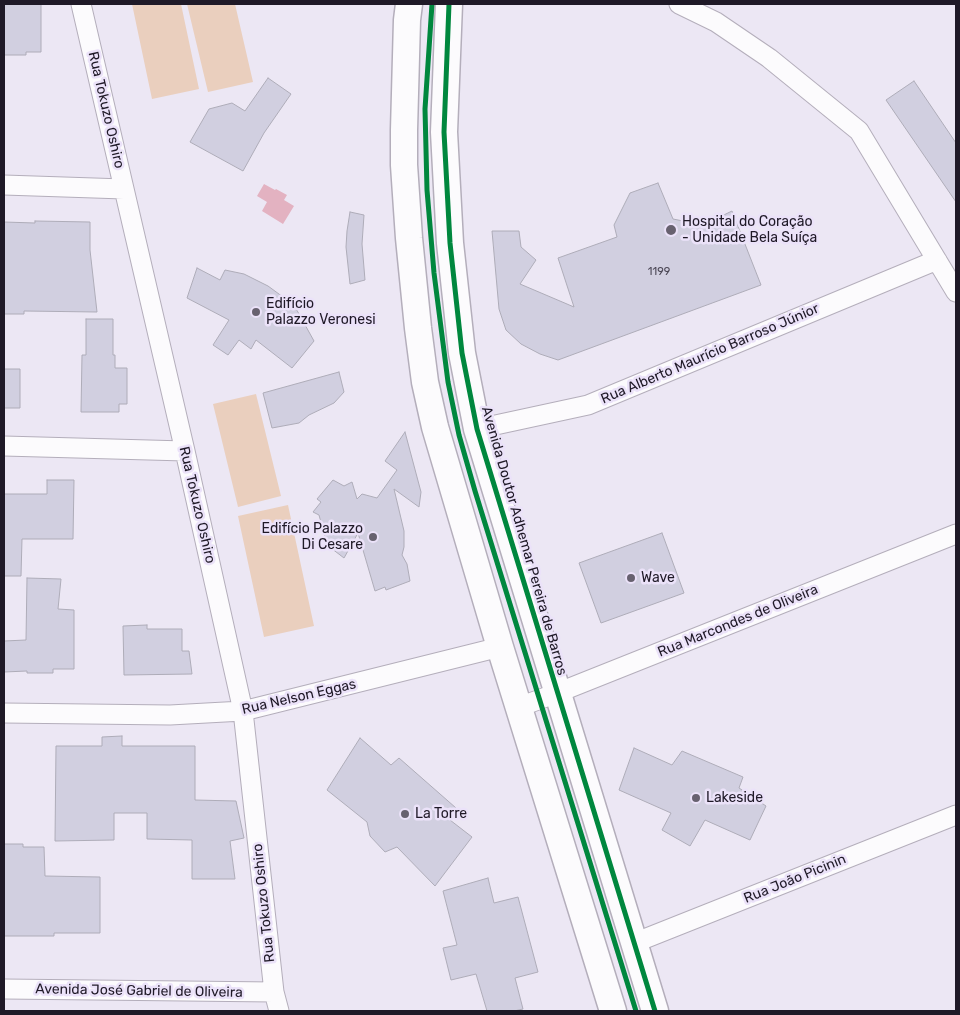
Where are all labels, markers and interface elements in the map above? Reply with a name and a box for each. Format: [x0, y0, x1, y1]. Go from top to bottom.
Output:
street label: Rua Tokuzo Oshiro [84, 50, 128, 170]
place label: Hospital do Coração - Unidade Bela Suíça [682, 214, 817, 246]
marker: Hospital do Coração - Unidade Bela Suíça [664, 223, 678, 237]
house number: 1199 [648, 265, 670, 279]
place label: Edifício Palazzo Veronesi [266, 296, 376, 328]
street label: Rua Alberto Maurício Barroso Júnior [598, 300, 822, 408]
marker: Edifício Palazzo Veronesi [250, 306, 262, 318]
street label: Avenida Doutor Adhemar Pereira de Barros [478, 405, 570, 677]
street label: Rua Tokuzo Oshiro [175, 445, 219, 565]
place label: Edifício Palazzo Di Cesare [262, 521, 363, 554]
marker: Edifício Palazzo Di Cesare [367, 531, 379, 543]
place label: Wave [641, 570, 675, 586]
marker: Wave [625, 572, 637, 584]
street label: Rua Marcondes de Oliveira [655, 581, 821, 661]
street label: Rua Nelson Eggas [240, 676, 358, 718]
place label: Lakeside [706, 790, 763, 806]
marker: Lakeside [690, 792, 702, 804]
place label: La Torre [415, 806, 467, 822]
marker: La Torre [399, 808, 411, 820]
street label: Rua Tokuzo Oshiro [249, 843, 279, 963]
street label: Rua João Picinin [741, 851, 849, 907]
street label: Avenida José Gabriel de Oliveira [35, 981, 243, 1001]

